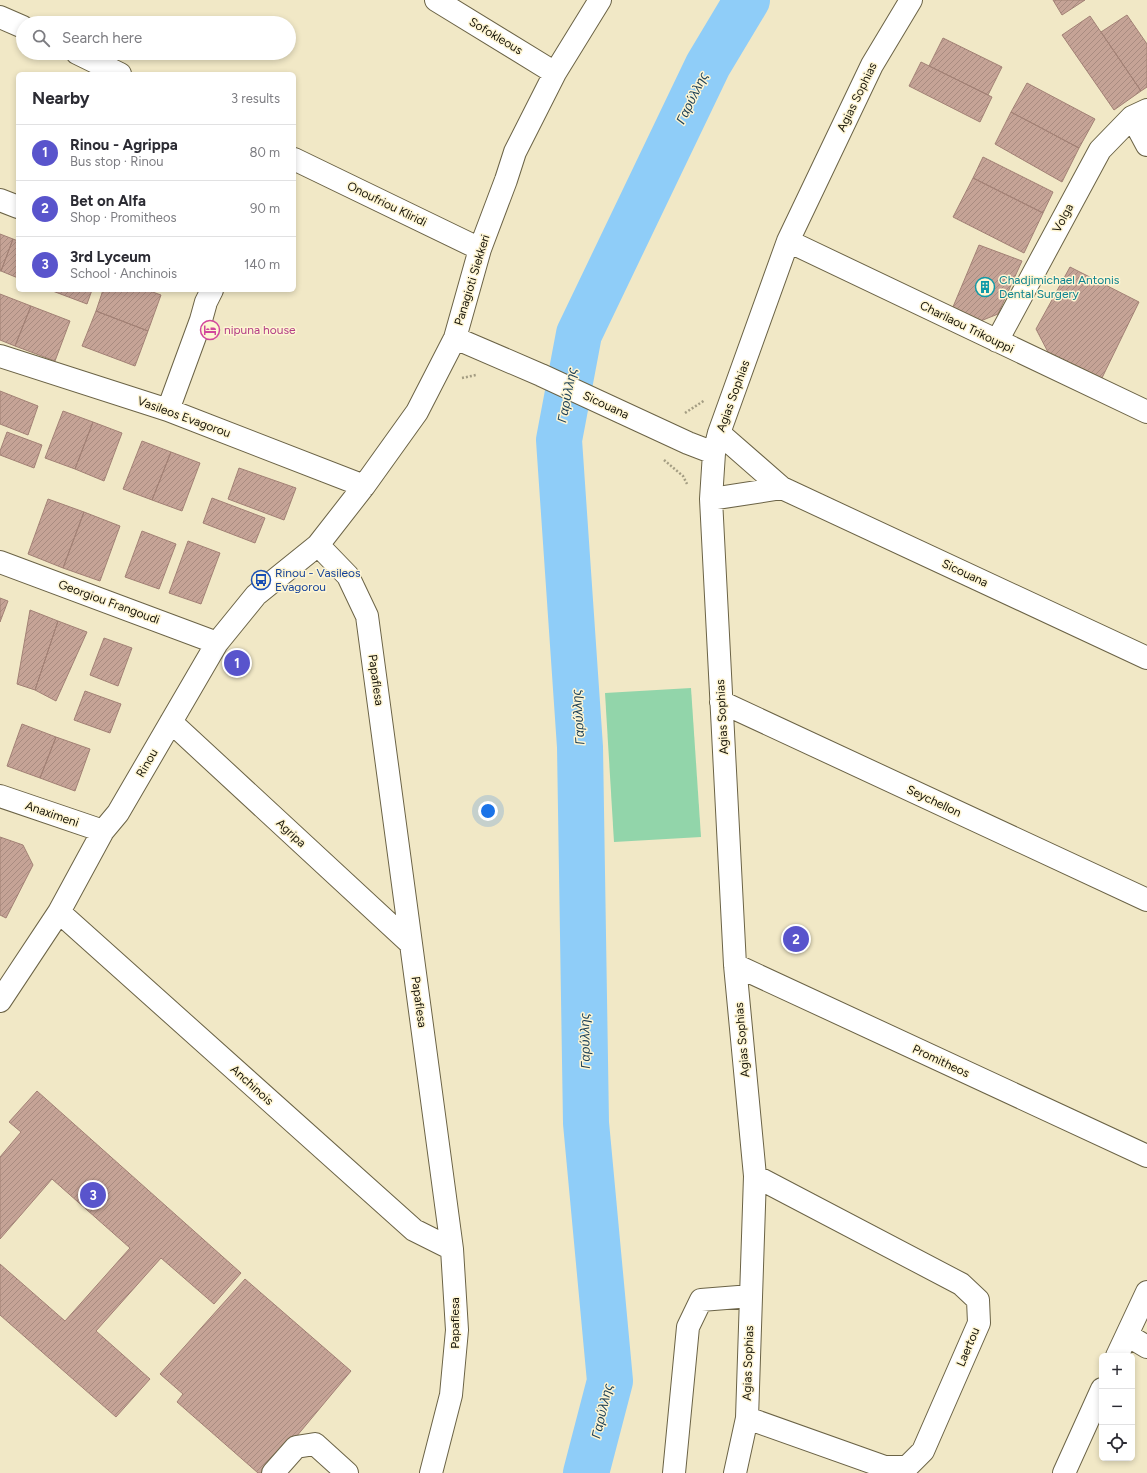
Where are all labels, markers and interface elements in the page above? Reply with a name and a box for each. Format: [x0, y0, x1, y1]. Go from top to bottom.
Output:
street label: Sofokleous [467, 15, 526, 58]
search box [16, 16, 296, 60]
icon: search [30, 27, 52, 49]
text: Search here [62, 29, 142, 47]
street label: Agias Sophias [834, 60, 880, 134]
water label: Γαρύλλης [673, 69, 711, 126]
text: Nearby [32, 88, 90, 108]
text: 3 results [231, 91, 280, 106]
text: Rinou - Agrippa [70, 136, 178, 154]
text: 1 [42, 145, 48, 160]
text: 80 m [249, 145, 280, 160]
text: Bus stop · Rinou [70, 154, 164, 169]
street label: Onoufriou Kliridi [345, 179, 429, 229]
text: Bet on Alfa [70, 192, 146, 210]
text: 2 [41, 201, 49, 216]
text: 90 m [250, 201, 280, 216]
street label: Volga [1050, 201, 1076, 235]
text: Shop · Promitheos [70, 210, 177, 225]
street label: Panagioti Siekkeri [451, 233, 493, 327]
text: 3rd Lyceum [70, 248, 151, 266]
text: 3 [41, 257, 49, 272]
text: 140 m [244, 257, 280, 272]
text: School · Anchinois [70, 266, 177, 281]
place label: Chadjimichael Antonis Dental Surgery [999, 273, 1120, 301]
building icon: Chadjimichael Antonis Dental Surgery [974, 276, 996, 298]
street label: Charilaou Trikouppi [918, 298, 1016, 356]
hotel icon: nipuna house [199, 319, 221, 341]
place label: nipuna house [224, 323, 296, 337]
street label: Agias Sophias [714, 358, 753, 434]
water label: Γαρύλλης [554, 366, 580, 424]
street label: Sicouana [581, 388, 631, 422]
street label: Vasileos Evagorou [136, 394, 232, 440]
street label: Sicouana [940, 556, 990, 590]
place label: Rinou - Vasileos Evagorou [275, 566, 361, 594]
bus stop icon: Rinou - Vasileos Evagorou [250, 569, 272, 591]
street label: Georgiou Frangoudi [56, 577, 162, 627]
pin: 1 [224, 648, 250, 678]
street label: Papaflesa [365, 654, 387, 706]
street label: Agias Sophias [713, 679, 731, 755]
water label: Γαρύλλης [569, 688, 587, 745]
street label: Rinou [133, 746, 161, 780]
street label: Seychellon [904, 782, 964, 820]
street label: Anaximeni [23, 798, 81, 830]
your location [478, 801, 498, 821]
street label: Agripa [273, 816, 309, 850]
pin: 2 [783, 924, 809, 954]
street label: Papaflesa [408, 976, 430, 1028]
street label: Agias Sophias [732, 1002, 752, 1078]
water label: Γαρύλλης [577, 1012, 593, 1069]
street label: Promitheos [910, 1042, 972, 1080]
street label: Anchinois [228, 1062, 277, 1108]
pin: 3 [80, 1180, 106, 1210]
street label: Papaflesa [448, 1297, 462, 1349]
street label: Agias Sophias [740, 1325, 756, 1401]
street label: Laertou [954, 1325, 982, 1369]
map controls [1099, 1353, 1135, 1461]
button: + [1099, 1353, 1135, 1389]
water label: Γαρύλλης [588, 1381, 616, 1440]
button: − [1099, 1389, 1135, 1425]
button: locate [1099, 1425, 1135, 1461]

